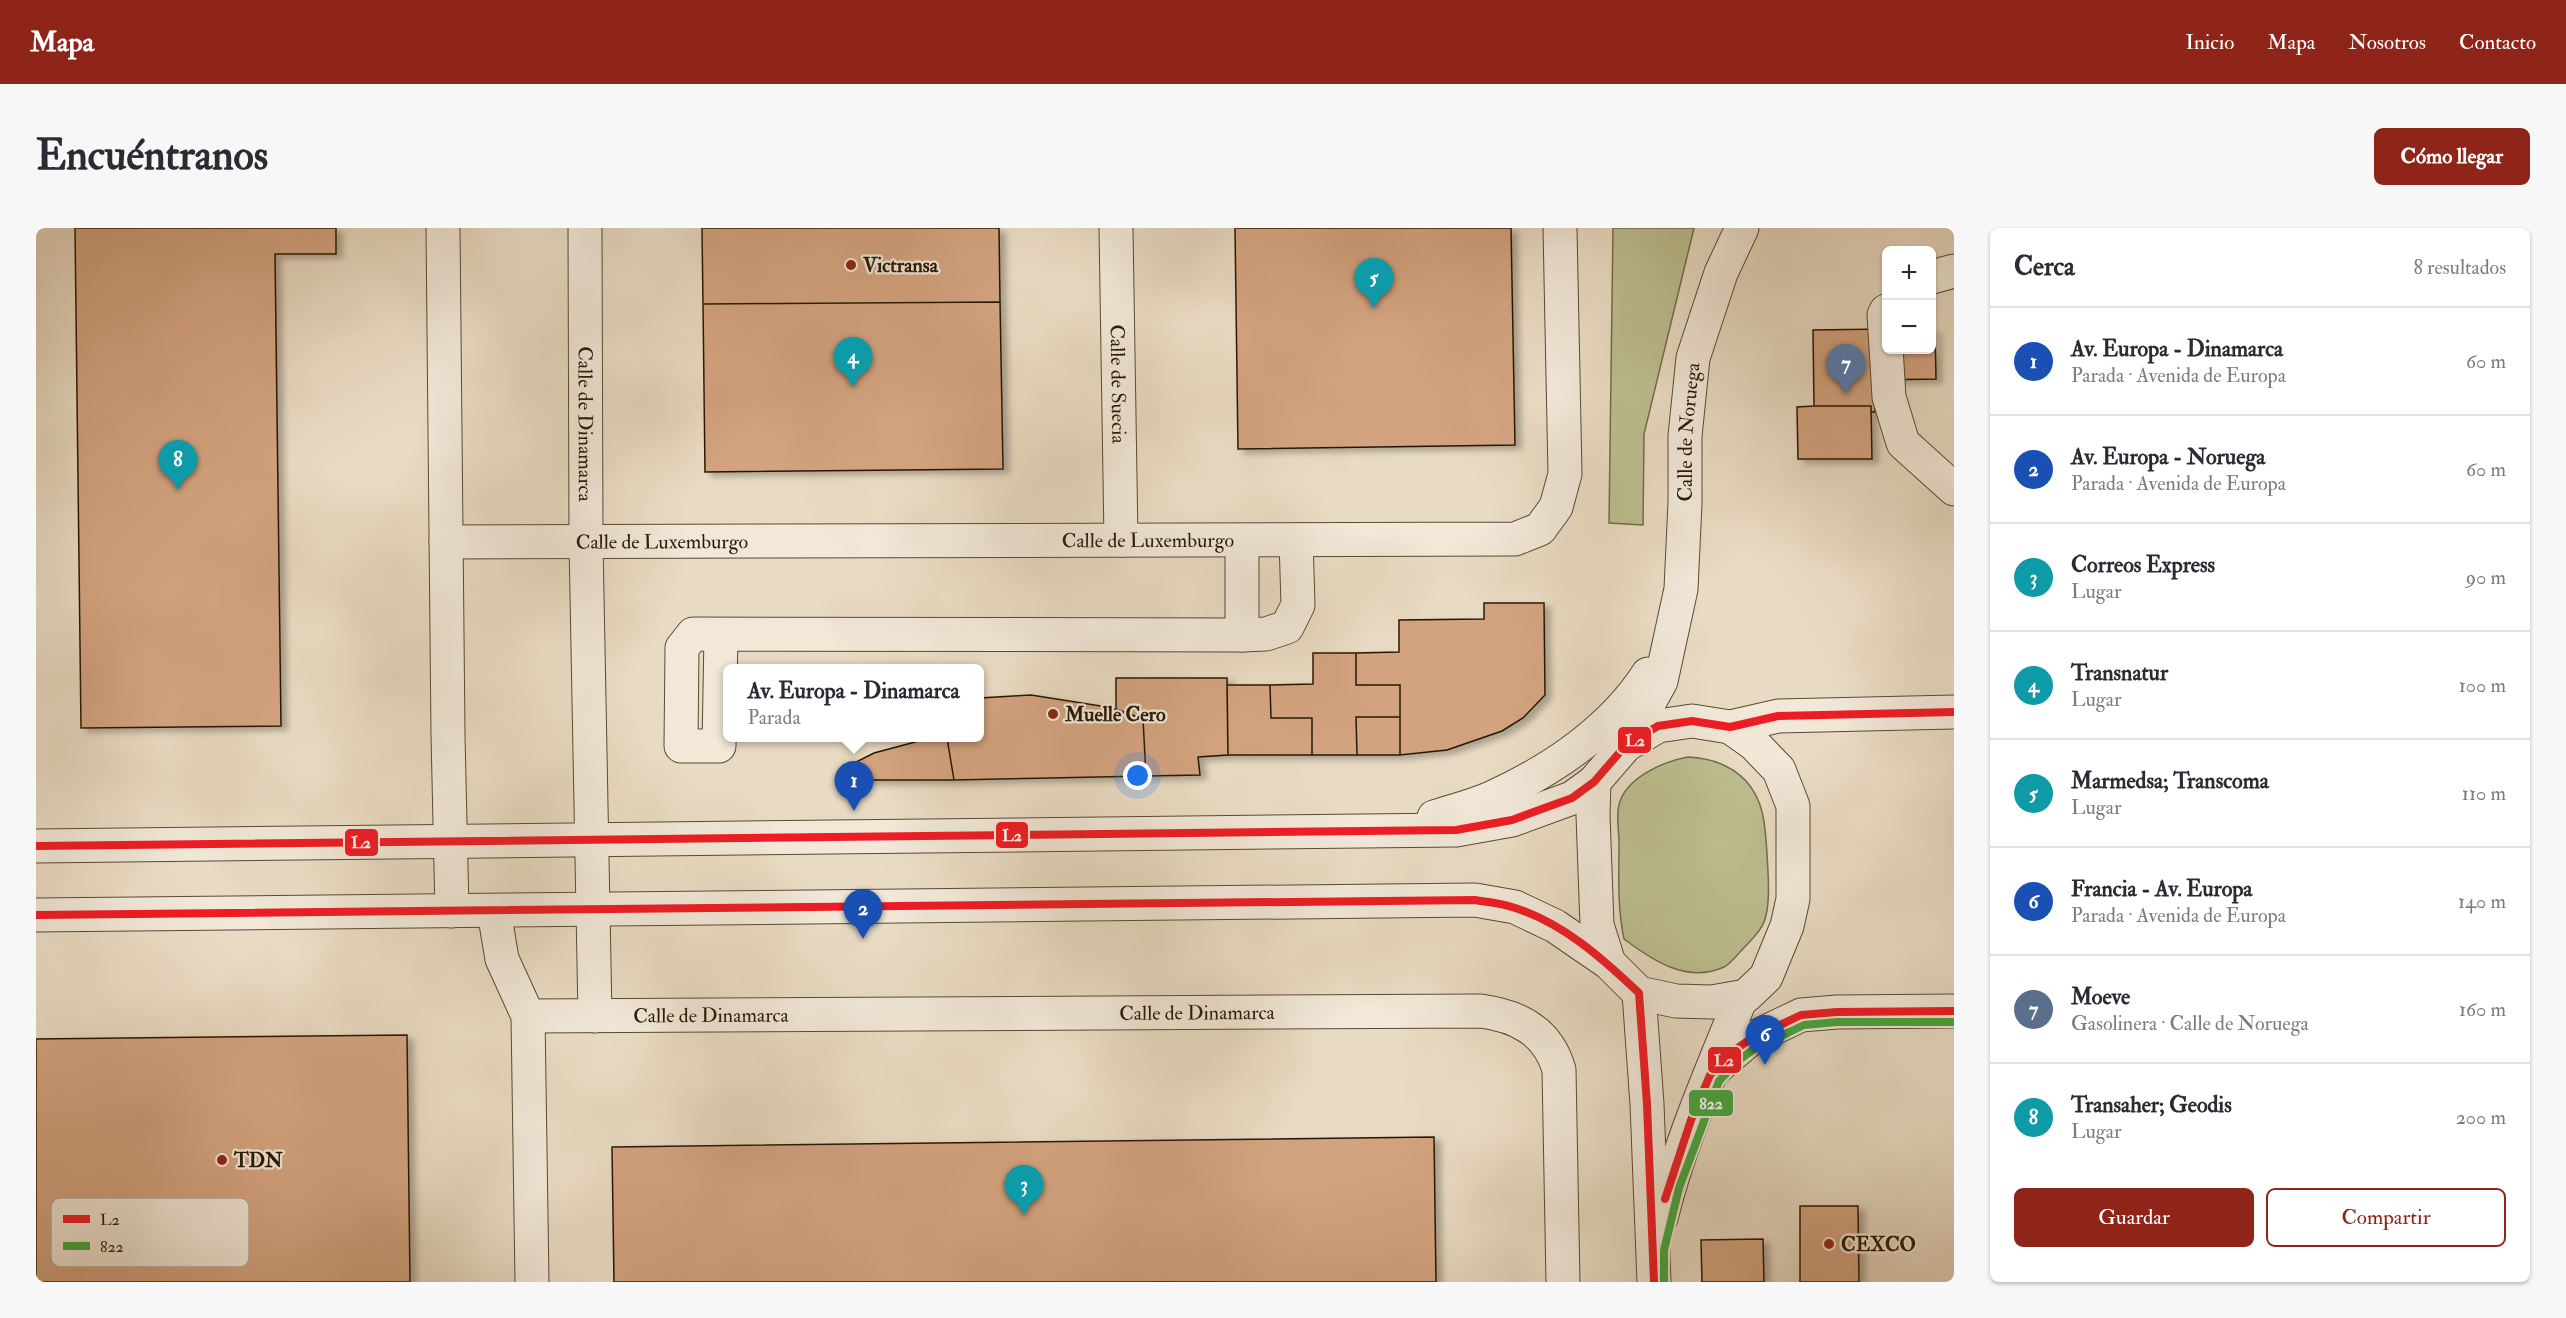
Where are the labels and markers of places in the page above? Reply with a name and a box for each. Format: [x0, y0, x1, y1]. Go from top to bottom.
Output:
place label: Victransa [862, 253, 939, 278]
marker: Victransa [844, 258, 858, 272]
pin: 5 [1354, 259, 1394, 308]
pin: 4 [834, 338, 872, 387]
pin: 7 [1826, 344, 1866, 394]
pin: 8 [158, 440, 198, 490]
place label: Muelle Cero [1064, 702, 1166, 727]
marker: Muelle Cero [1046, 707, 1060, 721]
pin: 1 [834, 762, 874, 811]
pin: 2 [844, 890, 882, 939]
pin: 6 [1746, 1016, 1784, 1065]
place label: TDN [233, 1148, 284, 1173]
marker: TDN [215, 1153, 229, 1167]
pin: 3 [1004, 1166, 1044, 1215]
place label: CEXCO [1841, 1232, 1916, 1257]
marker: CEXCO [1822, 1237, 1836, 1251]

